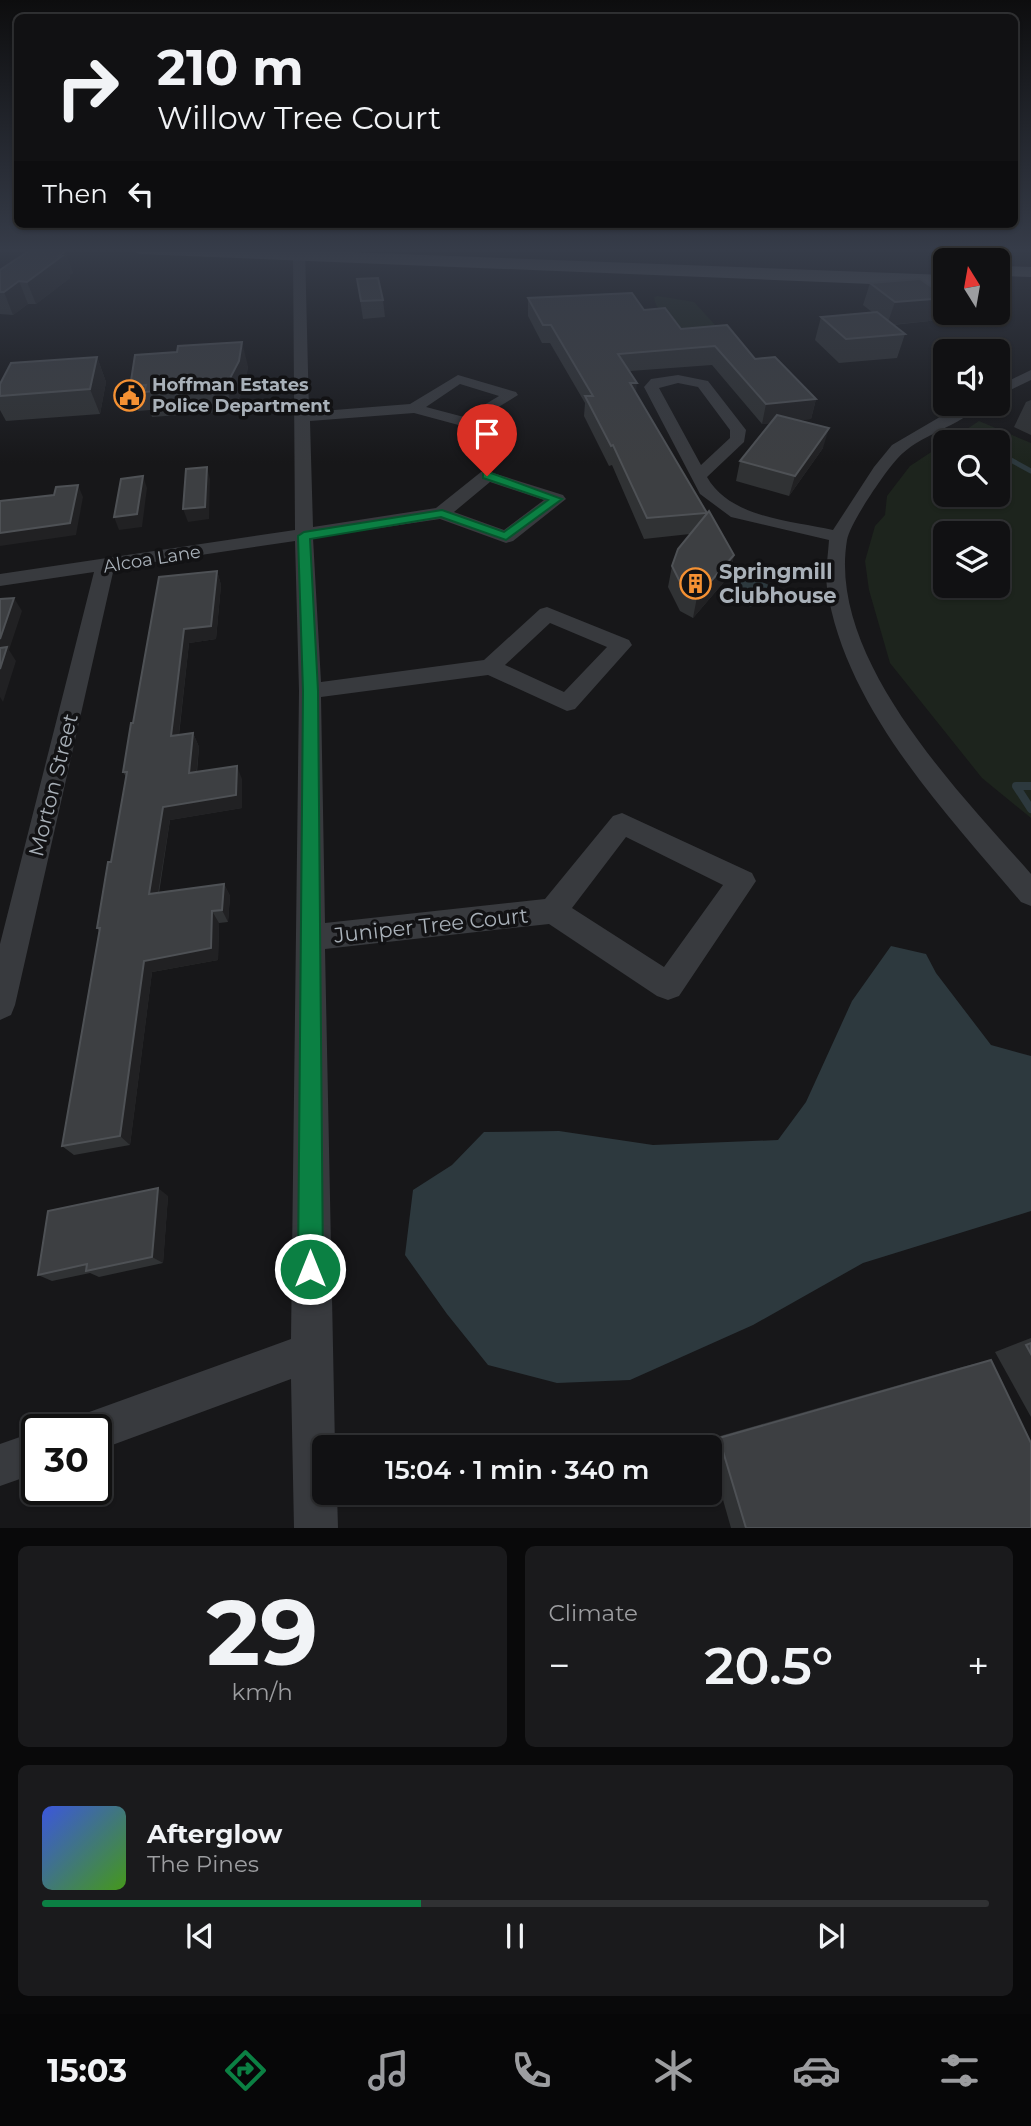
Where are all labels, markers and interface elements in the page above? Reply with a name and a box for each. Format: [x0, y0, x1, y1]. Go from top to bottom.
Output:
text: 210 m [157, 38, 304, 97]
icon: right [42, 42, 133, 133]
text: Willow Tree Court [157, 98, 441, 137]
icon: left [122, 175, 160, 213]
text: Then [42, 178, 108, 210]
north arrow [933, 248, 1010, 326]
map controls [933, 248, 1010, 598]
button: sound [933, 339, 1010, 416]
place label: Hoffman Estates Police Department [152, 374, 331, 417]
public building icon: Hoffman Estates Police Department [112, 378, 146, 412]
pin [457, 404, 517, 476]
icon: arrive [468, 415, 506, 453]
button: search [933, 430, 1010, 507]
button: layers [933, 521, 1010, 598]
street label: Alcoa Lane [102, 540, 203, 578]
place label: Springmill Clubhouse [719, 559, 837, 608]
building icon: Springmill Clubhouse [679, 566, 713, 600]
street label: Morton Street [23, 711, 83, 859]
street label: Juniper Tree Court [332, 902, 529, 948]
position arrow [273, 1232, 347, 1306]
speed limit sign: 30 [21, 1414, 112, 1505]
text: 15:04 · 1 min · 340 m [385, 1454, 649, 1486]
text: 29 [206, 1577, 318, 1688]
text: Climate [549, 1599, 638, 1627]
text: 20.5° [704, 1634, 833, 1697]
text: − [549, 1642, 570, 1689]
text: + [967, 1642, 989, 1689]
text: km/h [232, 1678, 293, 1706]
text: Afterglow [147, 1818, 282, 1850]
text: The Pines [147, 1850, 259, 1878]
icon: previous [181, 1917, 219, 1955]
icon: pause [496, 1917, 534, 1955]
icon: next [812, 1917, 850, 1955]
icon: directions [221, 2046, 270, 2095]
icon: music [364, 2046, 413, 2095]
icon: phone [507, 2046, 556, 2095]
icon: climate [649, 2046, 698, 2095]
icon: car [792, 2046, 841, 2095]
icon: filters [935, 2046, 984, 2095]
text: 15:03 [47, 2051, 127, 2090]

